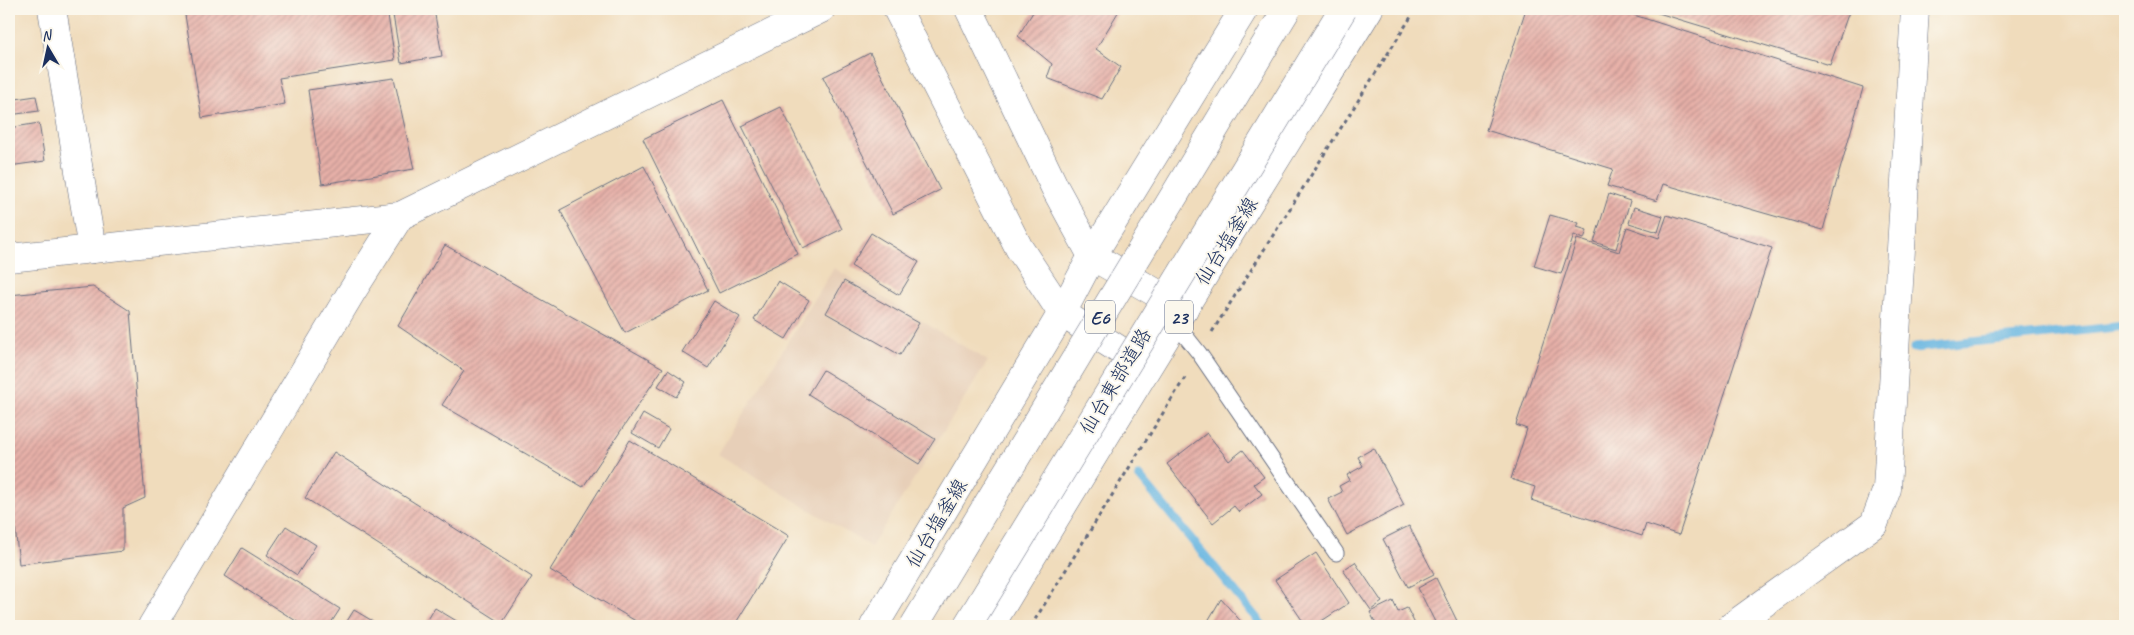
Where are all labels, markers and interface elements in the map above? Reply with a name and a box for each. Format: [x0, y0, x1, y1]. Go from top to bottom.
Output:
north arrow [22, 22, 72, 72]
text: N [40, 26, 54, 45]
street label: 仙台塩釜線 [1189, 192, 1264, 290]
road number: E6 [1085, 300, 1115, 334]
road number: 23 [1165, 300, 1193, 334]
street label: 仙台東部道路 [1074, 323, 1157, 439]
street label: 仙台塩釜線 [900, 474, 973, 573]

